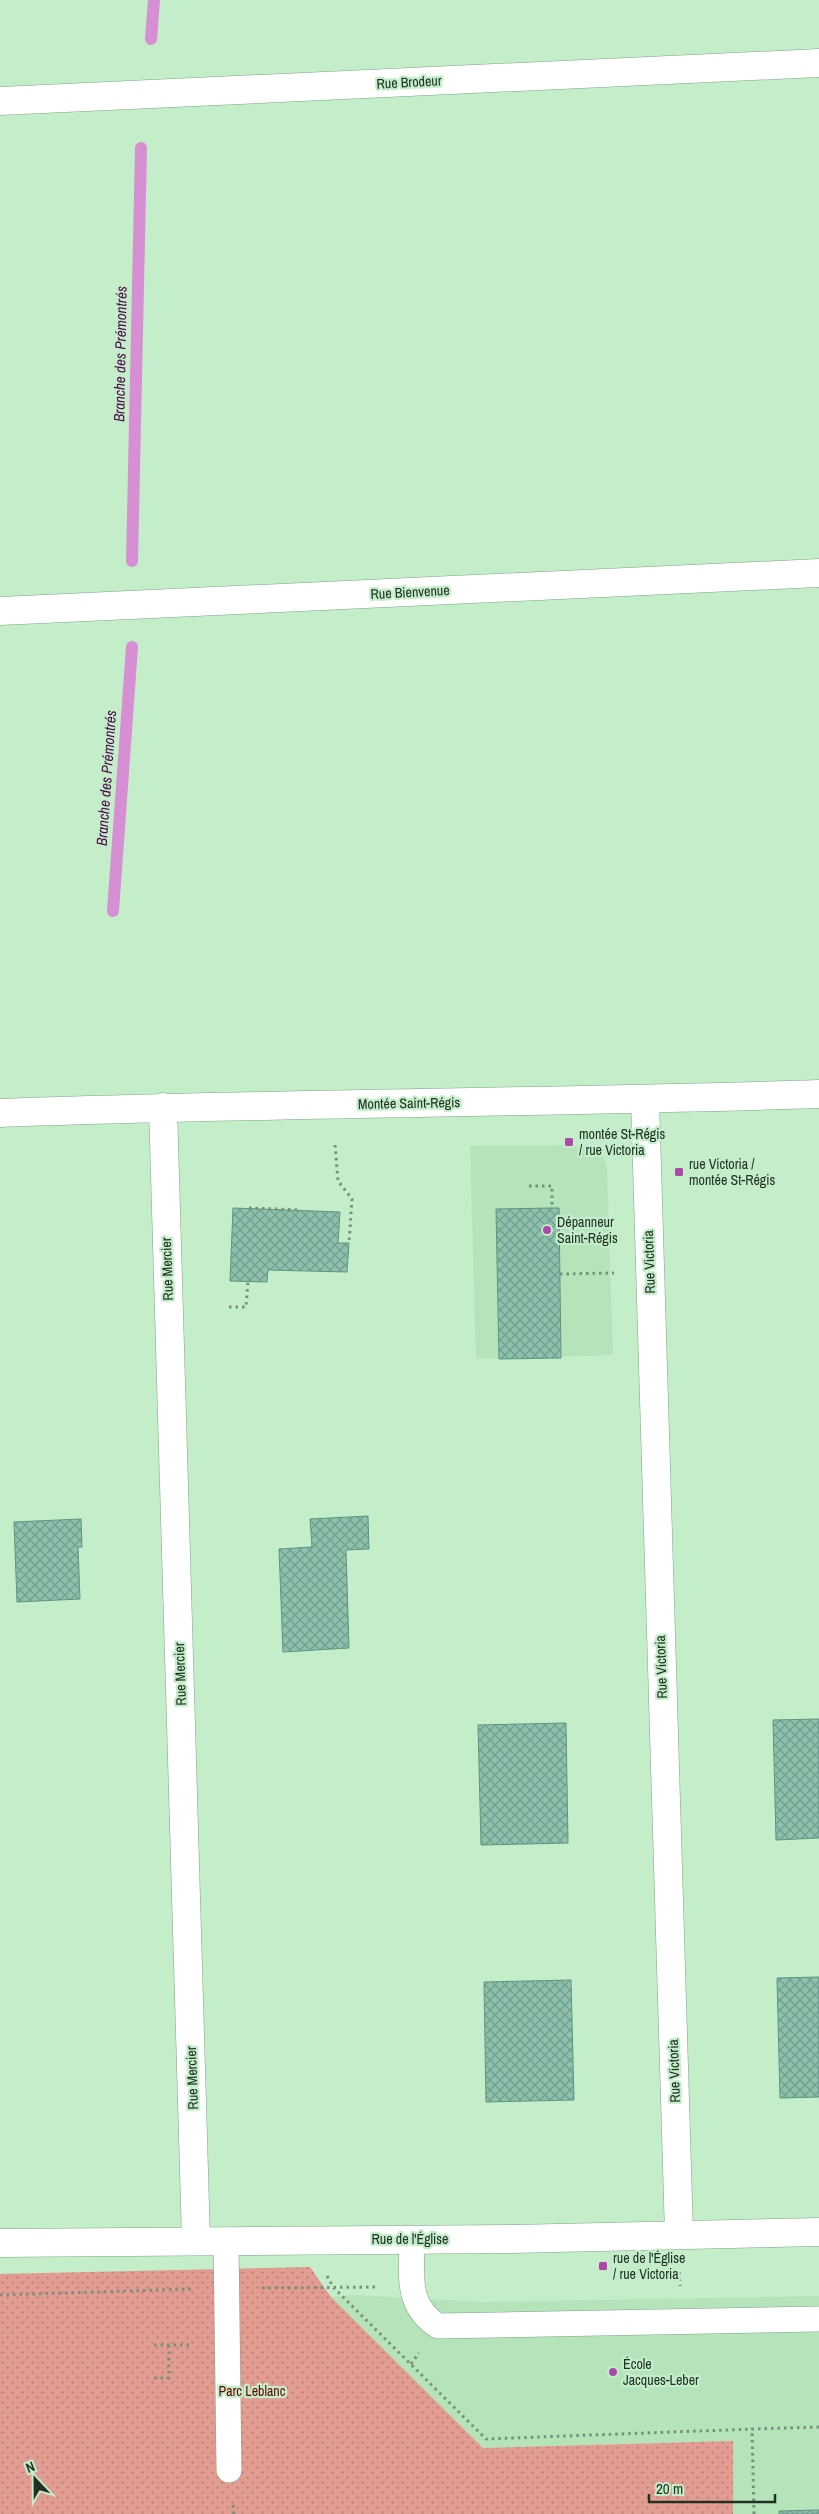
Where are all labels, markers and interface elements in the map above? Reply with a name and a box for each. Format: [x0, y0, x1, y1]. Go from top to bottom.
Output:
street label: Rue Brodeur [376, 71, 442, 93]
water label: Branche des Prémontrés [108, 286, 132, 422]
street label: Rue Bienvenue [370, 581, 450, 603]
water label: Branche des Prémontrés [91, 709, 121, 847]
street label: Montée Saint-Régis [358, 1093, 460, 1113]
place label: montée St-Régis / rue Victoria [579, 1125, 665, 1159]
marker: montée St-Régis / rue Victoria [563, 1136, 575, 1148]
place label: rue Victoria / montée St-Régis [689, 1155, 775, 1189]
marker: rue Victoria / montée St-Régis [673, 1166, 685, 1178]
place label: Dépanneur Saint-Régis [557, 1213, 618, 1247]
marker: Dépanneur Saint-Régis [541, 1224, 553, 1236]
street label: Rue Victoria [639, 1229, 659, 1294]
street label: Rue Mercier [157, 1237, 177, 1301]
street label: Rue Victoria [651, 1634, 671, 1699]
street label: Rue Mercier [170, 1642, 190, 1706]
street label: Rue Victoria [664, 2038, 684, 2103]
street label: Rue Mercier [182, 2046, 202, 2110]
street label: Rue de l'Église [372, 2230, 448, 2248]
place label: rue de l'Église / rue Victoria [613, 2249, 685, 2283]
marker: rue de l'Église / rue Victoria [597, 2260, 609, 2272]
place label: École Jacques-Leber [623, 2355, 699, 2389]
marker: École Jacques-Leber [607, 2366, 619, 2378]
park label: Parc Leblanc [218, 2382, 286, 2400]
north arrow [10, 2454, 60, 2504]
text: N [23, 2457, 37, 2477]
scale bar [649, 2472, 775, 2504]
text: 20 m [656, 2478, 683, 2499]

